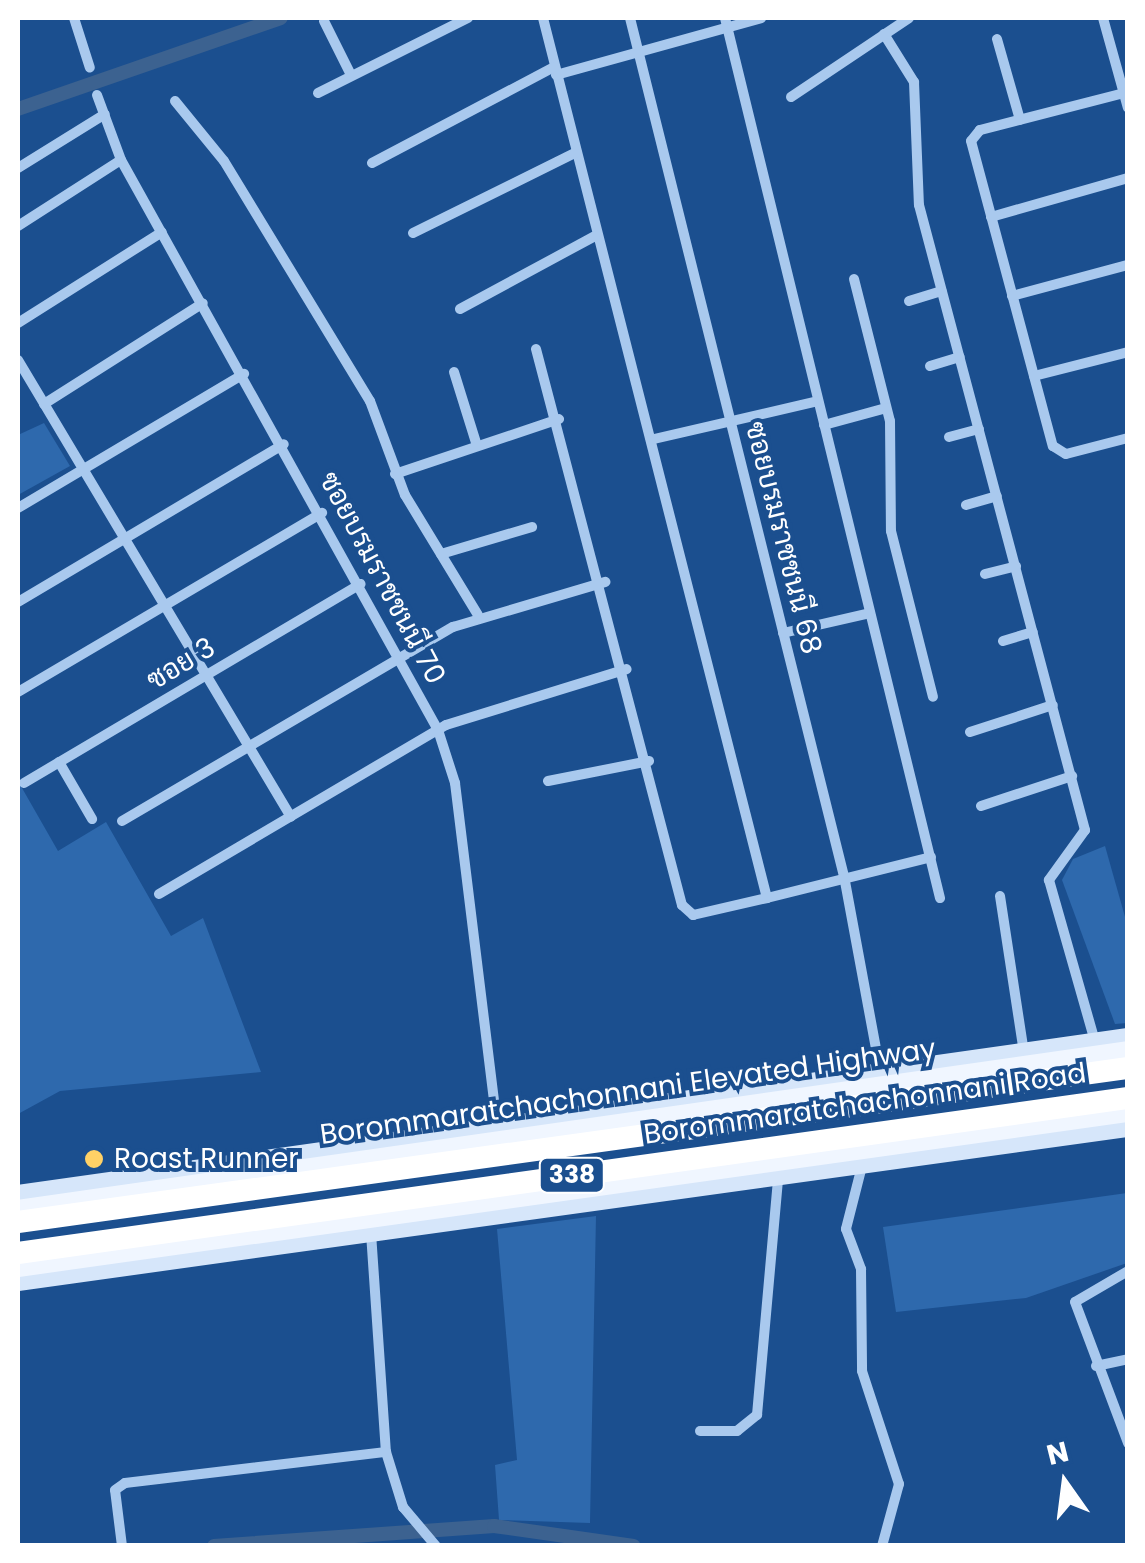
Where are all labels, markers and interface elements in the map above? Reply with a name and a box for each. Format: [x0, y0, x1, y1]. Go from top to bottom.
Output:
street label: ซอยบรมราชชนนี 68 [738, 418, 828, 658]
street label: ซอยบรมราชชนนี 70 [312, 466, 452, 690]
street label: ซอย 3 [141, 631, 221, 697]
street label: Borommaratchachonnani Elevated Highway [318, 1032, 938, 1152]
street label: Borommaratchachonnani Road [642, 1056, 1088, 1152]
place label: Roast Runner [114, 1142, 299, 1176]
marker: Roast Runner [83, 1148, 105, 1170]
road number: 338 [537, 1155, 607, 1195]
text: N [1043, 1432, 1073, 1475]
north arrow [1015, 1433, 1115, 1533]

